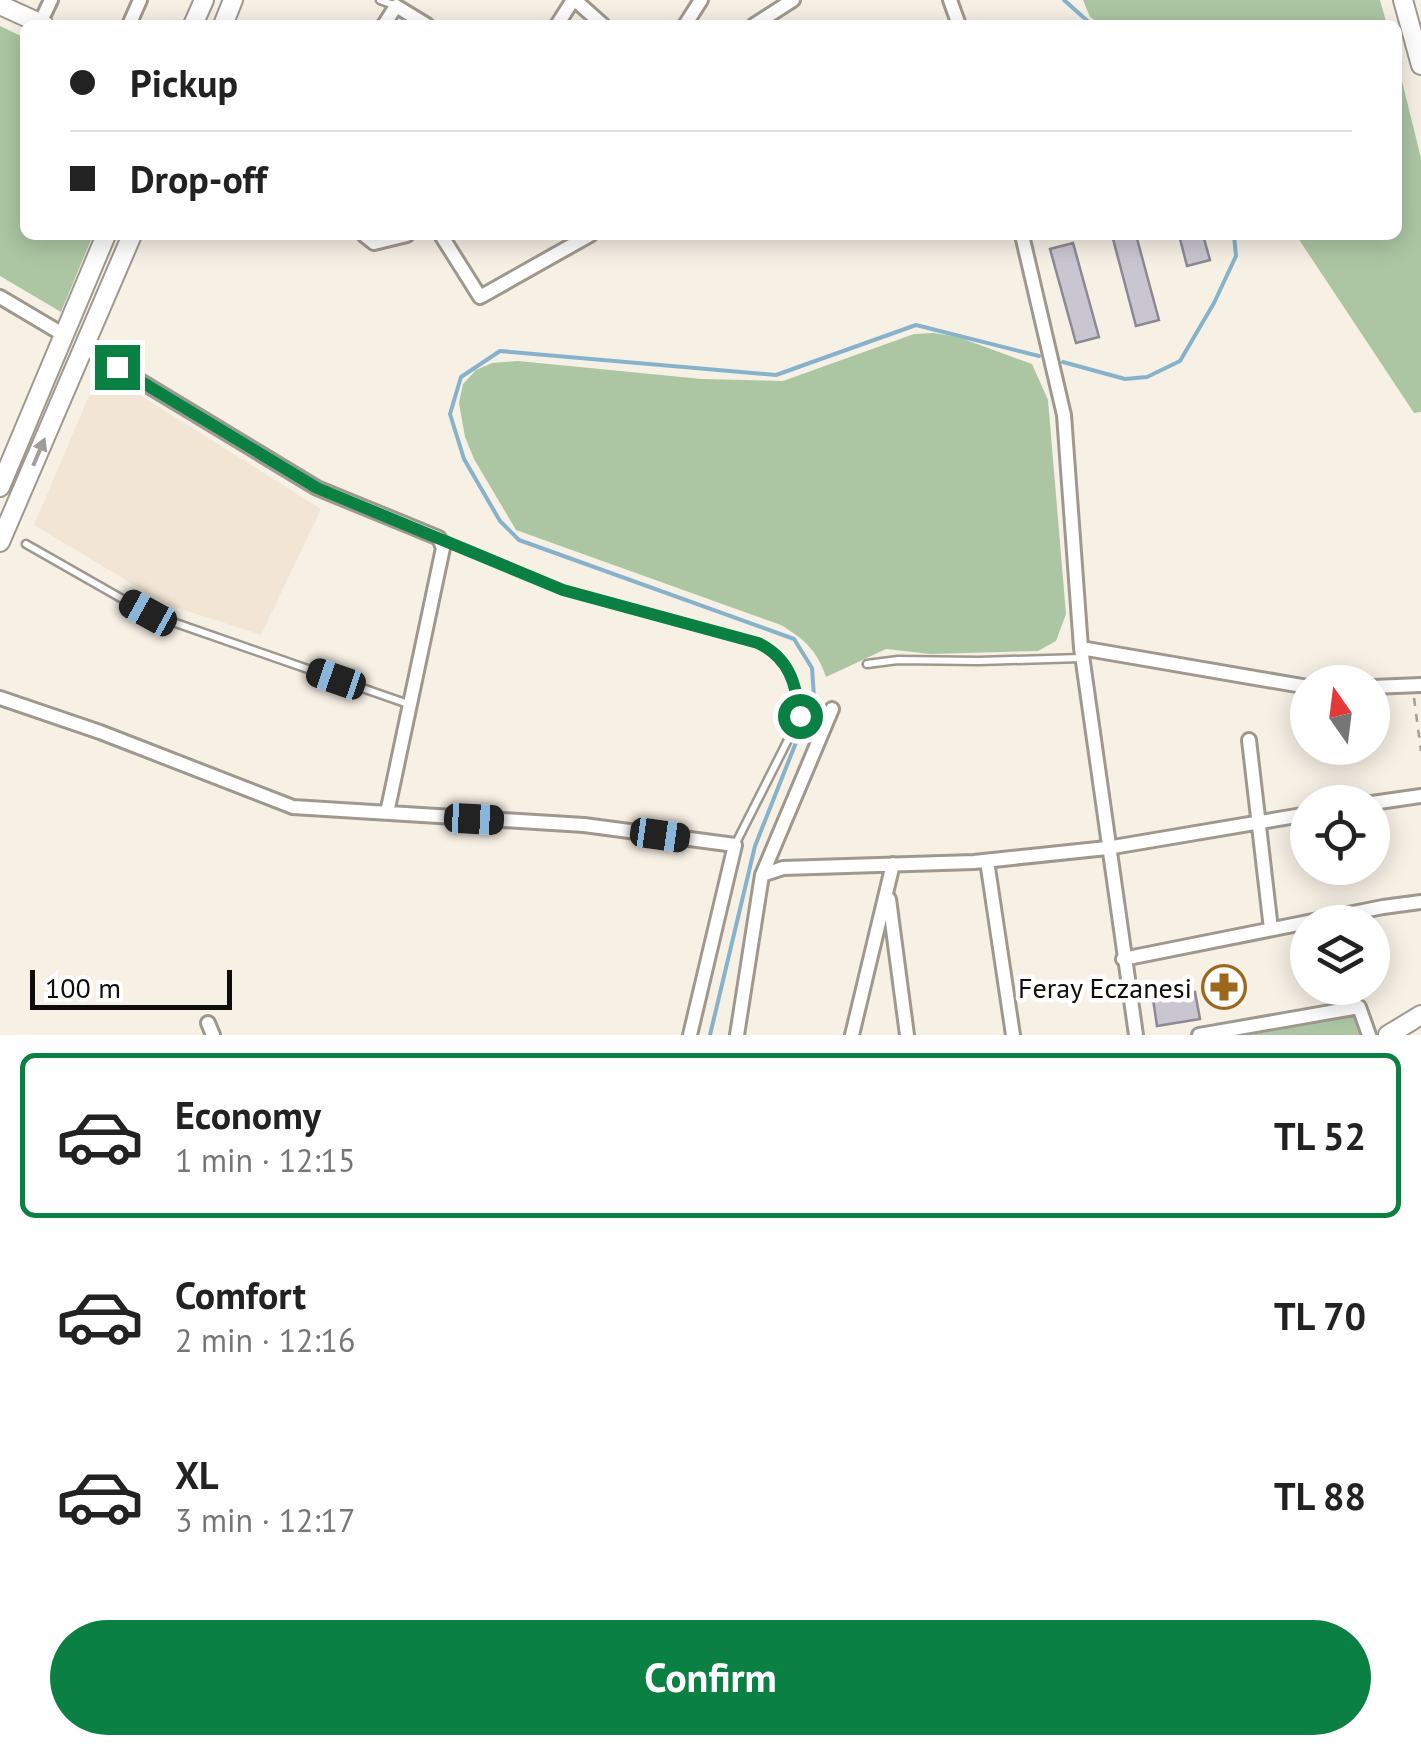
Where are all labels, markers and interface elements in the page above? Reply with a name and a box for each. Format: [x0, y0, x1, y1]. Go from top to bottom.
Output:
text: Pickup [130, 58, 238, 107]
text: Drop-off [130, 154, 267, 203]
route end [95, 345, 140, 390]
one-way arrow [31, 437, 47, 467]
car [114, 585, 182, 641]
car [303, 655, 369, 703]
north arrow [1290, 665, 1390, 765]
map controls [1290, 665, 1390, 1005]
route start [778, 694, 823, 739]
button: locate [1290, 785, 1390, 885]
car [443, 802, 505, 836]
car [628, 816, 692, 854]
button: layers [1290, 905, 1390, 1005]
pharmacy icon: Feray Eczanesi [1201, 964, 1247, 1010]
scale bar [30, 965, 232, 1010]
text: 100 m [45, 969, 121, 1006]
place label: Feray Eczanesi [1018, 969, 1192, 1006]
text: Economy [175, 1090, 321, 1139]
icon: car [55, 1091, 145, 1181]
text: TL 52 [1274, 1111, 1366, 1160]
text: 1 min · 12:15 [175, 1139, 355, 1181]
text: Comfort [175, 1270, 306, 1319]
icon: car [55, 1271, 145, 1361]
text: TL 70 [1274, 1291, 1366, 1340]
text: 2 min · 12:16 [175, 1319, 355, 1361]
text: XL [175, 1450, 219, 1499]
icon: car [55, 1451, 145, 1541]
text: TL 88 [1274, 1471, 1366, 1520]
text: 3 min · 12:17 [175, 1499, 355, 1541]
button: Confirm [50, 1620, 1371, 1735]

